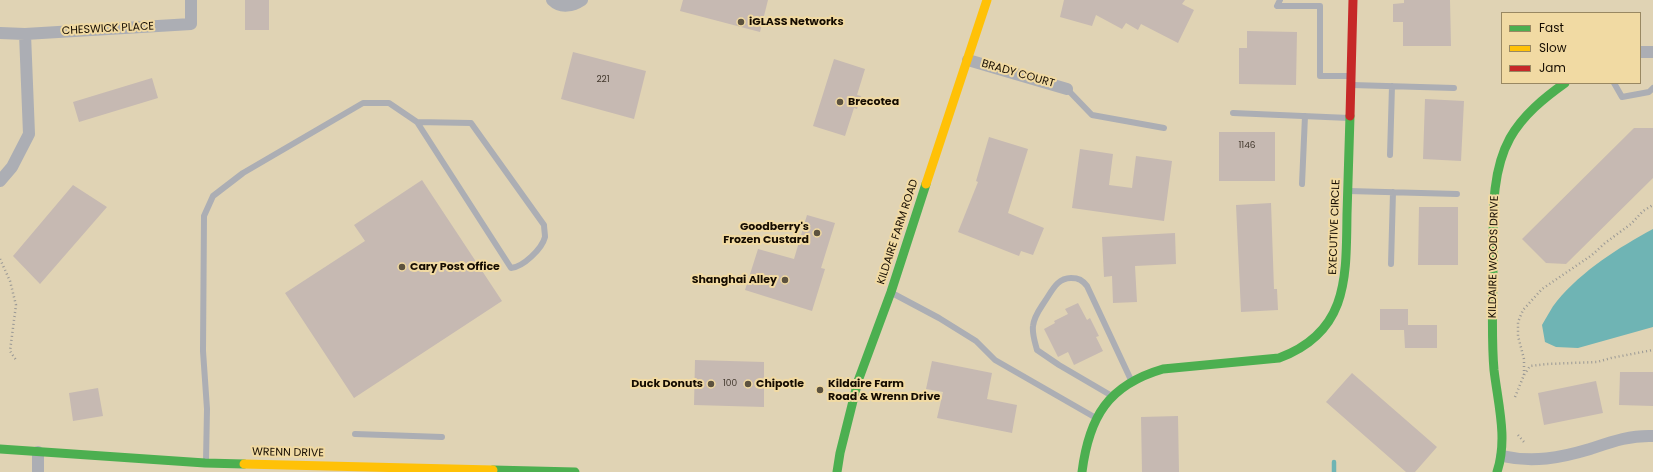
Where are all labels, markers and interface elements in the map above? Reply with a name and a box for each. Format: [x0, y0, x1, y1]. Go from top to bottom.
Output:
legend [1501, 12, 1641, 84]
place label: iGLASS Networks [749, 15, 844, 29]
marker: iGLASS Networks [736, 17, 746, 27]
text: Fast [1539, 19, 1564, 36]
street label: CHESWICK PLACE [62, 20, 154, 38]
text: Slow [1539, 39, 1567, 56]
street label: BRADY COURT [980, 57, 1056, 91]
text: Jam [1539, 59, 1566, 76]
house number: 221 [596, 75, 610, 85]
place label: Brecotea [848, 95, 899, 109]
marker: Brecotea [835, 97, 845, 107]
house number: 1146 [1238, 141, 1256, 151]
street label: KILDAIRE FARM ROAD [875, 178, 921, 286]
street label: EXECUTIVE CIRCLE [1327, 179, 1343, 275]
street label: KILDAIRE WOODS DRIVE [1486, 196, 1502, 318]
place label: Goodberry's Frozen Custard [723, 220, 809, 246]
marker: Goodberry's Frozen Custard [812, 228, 822, 238]
place label: Cary Post Office [410, 260, 500, 274]
marker: Cary Post Office [397, 262, 407, 272]
place label: Shanghai Alley [692, 273, 777, 287]
marker: Shanghai Alley [780, 275, 790, 285]
place label: Duck Donuts [631, 377, 703, 391]
place label: Chipotle [756, 377, 804, 391]
place label: Kildaire Farm Road & Wrenn Drive [828, 377, 940, 403]
marker: Duck Donuts [706, 379, 716, 389]
house number: 100 [723, 379, 737, 389]
marker: Chipotle [743, 379, 753, 389]
marker: Kildaire Farm Road & Wrenn Drive [815, 385, 825, 395]
street label: WRENN DRIVE [252, 446, 324, 460]

